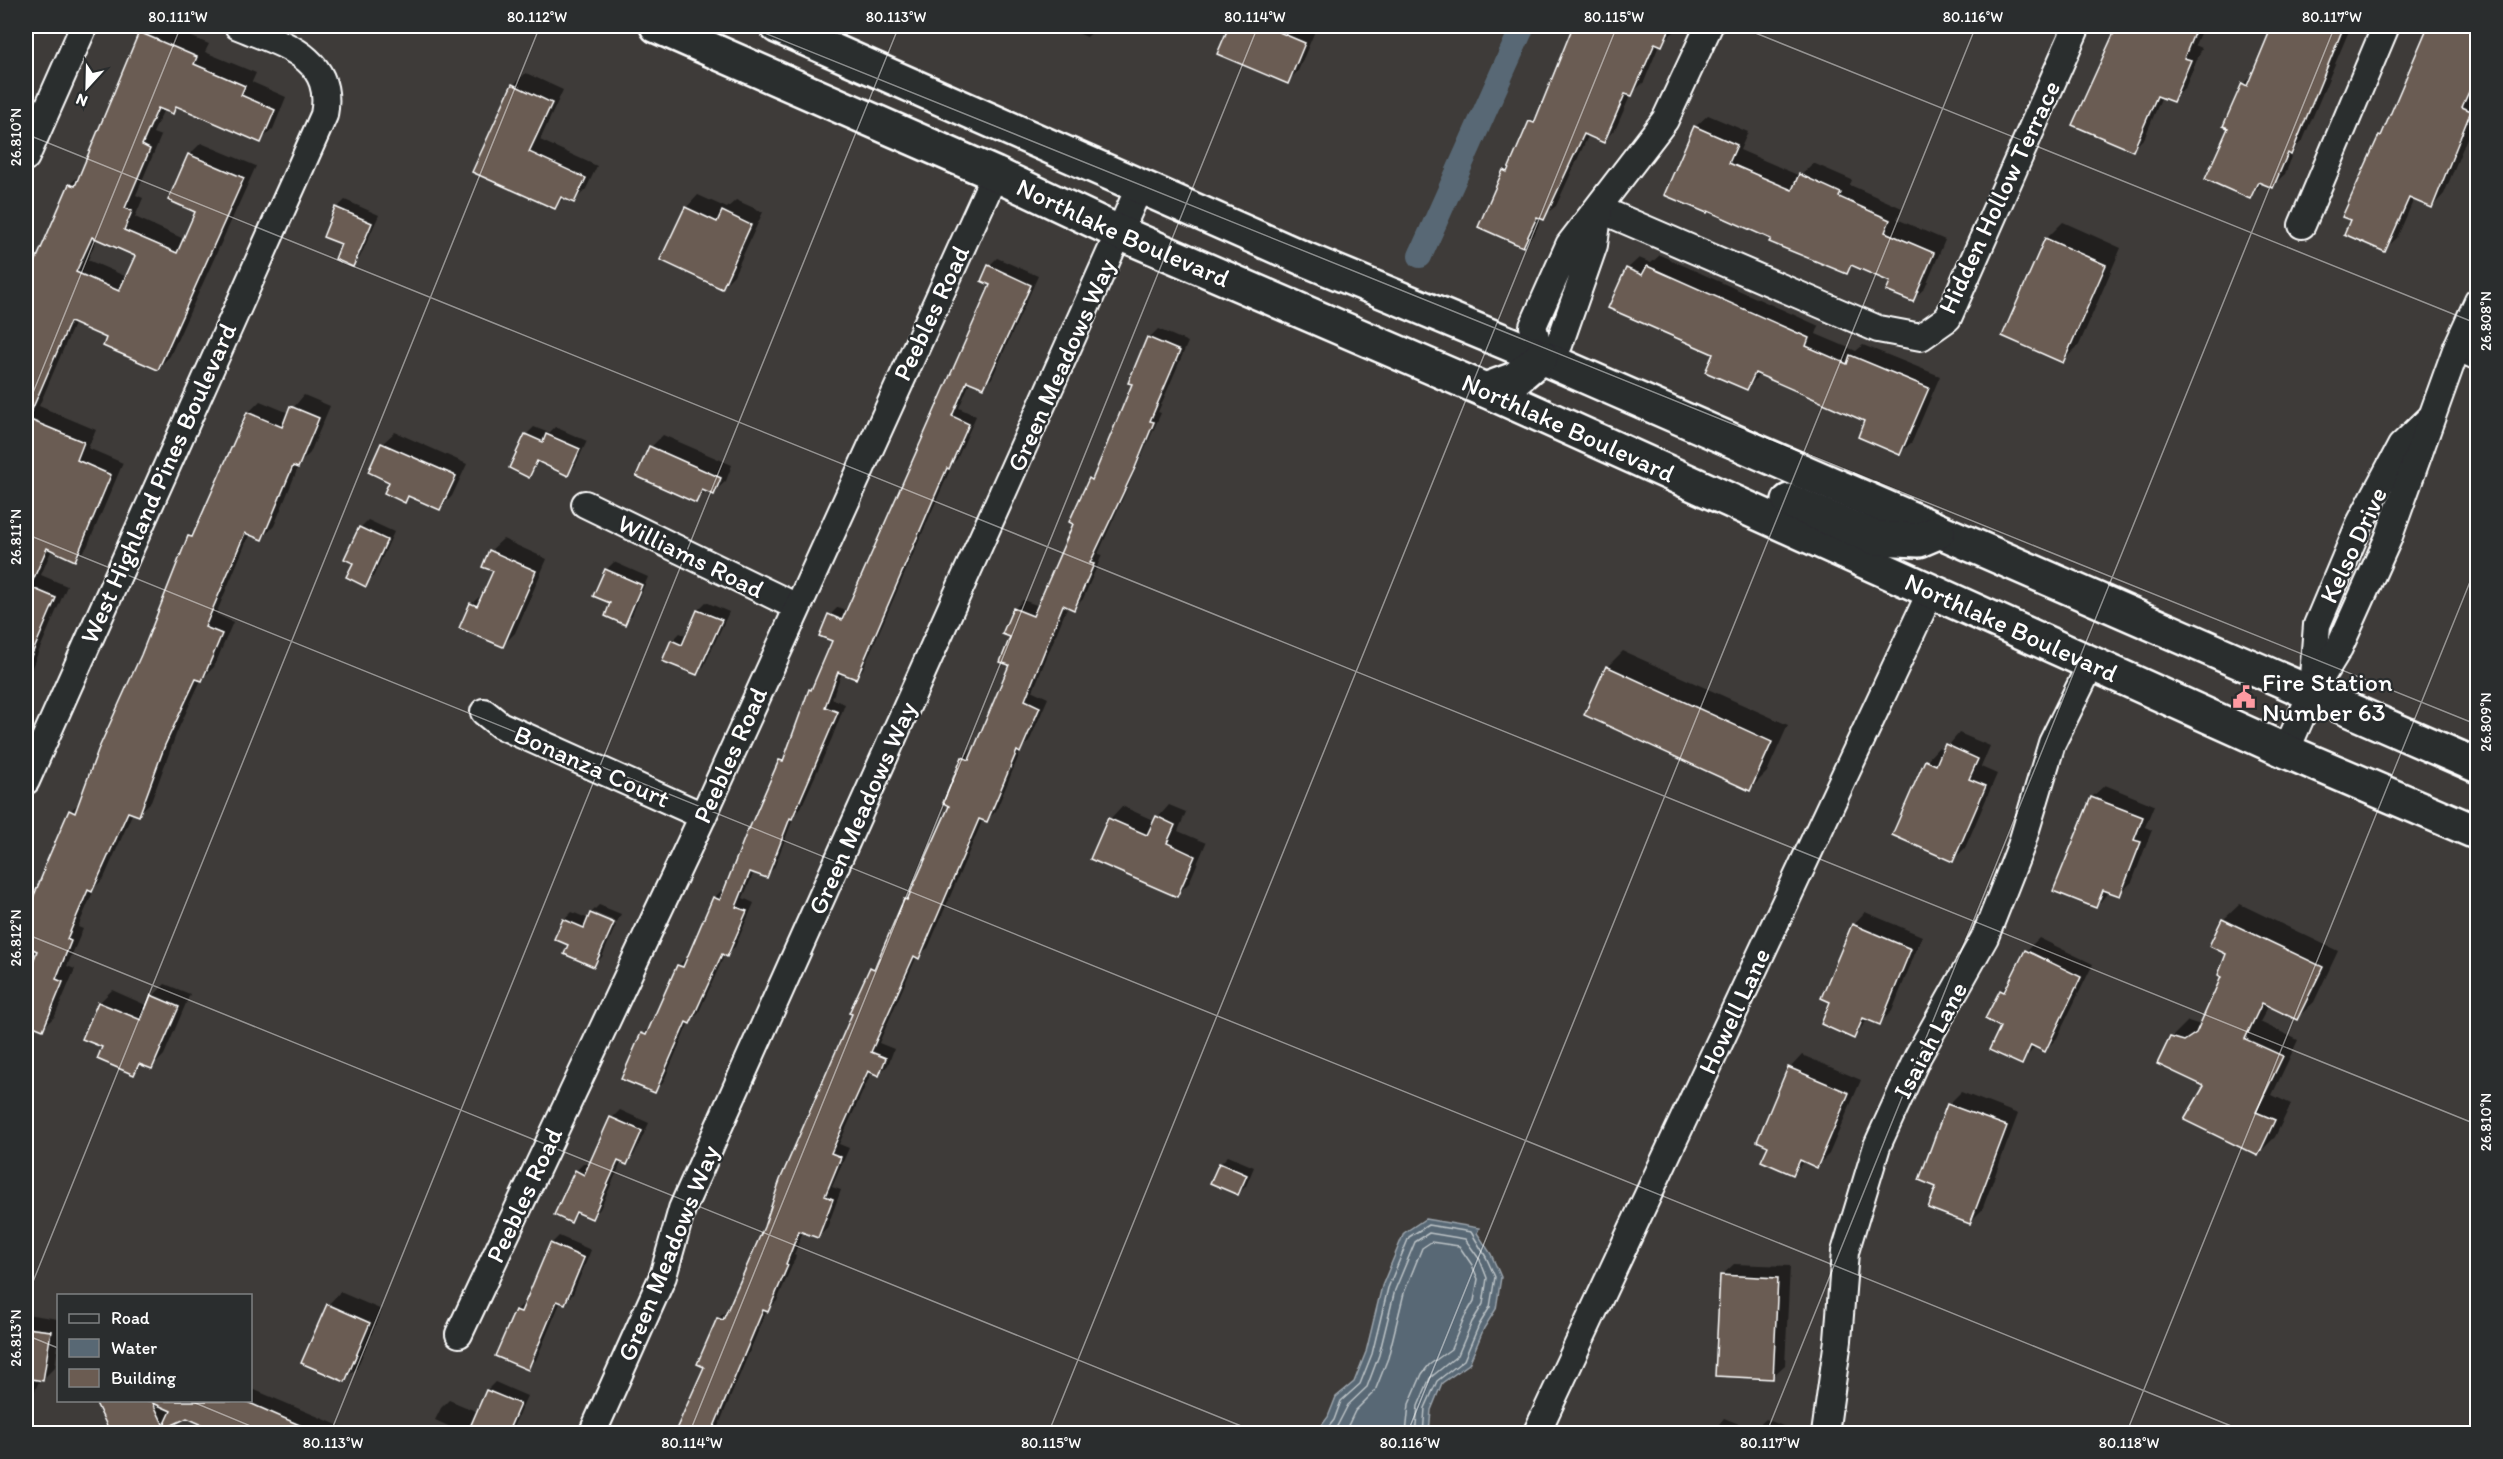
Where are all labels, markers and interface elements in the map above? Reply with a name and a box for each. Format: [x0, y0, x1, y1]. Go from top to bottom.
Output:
text: 80.111°W [148, 8, 208, 26]
text: 80.112°W [507, 8, 567, 26]
text: 80.113°W [866, 8, 926, 26]
text: 80.114°W [1224, 8, 1286, 26]
text: 80.115°W [1584, 8, 1644, 26]
text: 80.116°W [1943, 8, 2003, 26]
text: 80.117°W [2302, 8, 2362, 26]
north arrow [57, 57, 117, 117]
street label: Hidden Hollow Terrace [1931, 75, 2067, 319]
text: N [73, 90, 90, 111]
text: 26.810°N [7, 108, 25, 166]
street label: Northlake Boulevard [1012, 171, 1235, 294]
street label: Peebles Road [886, 240, 977, 386]
street label: Green Meadows Way [1000, 253, 1122, 477]
text: 26.808°N [2477, 291, 2495, 351]
street label: West Highland Pines Boulevard [73, 317, 244, 648]
street label: Northlake Boulevard [1457, 366, 1680, 489]
street label: Kelso Drive [2312, 482, 2394, 608]
street label: Williams Road [613, 507, 769, 605]
text: 26.811°N [7, 509, 25, 565]
street label: Northlake Boulevard [1900, 565, 2123, 689]
place label: Fire Station Number 63 [2262, 666, 2393, 728]
street label: Peebles Road [686, 681, 775, 828]
public building icon: Fire Station Number 63 [2231, 684, 2257, 710]
text: 26.809°N [2477, 692, 2495, 752]
street label: Green Meadows Way [801, 696, 923, 920]
street label: Bonanza Court [509, 717, 675, 815]
text: 26.812°N [7, 909, 25, 967]
street label: Howell Lane [1691, 943, 1777, 1079]
street label: Isaiah Lane [1886, 976, 1974, 1104]
text: 26.810°N [2477, 1093, 2495, 1151]
street label: Peebles Road [479, 1122, 570, 1268]
street label: Green Meadows Way [610, 1140, 726, 1366]
legend [57, 1294, 252, 1402]
text: Road [111, 1307, 150, 1329]
text: 26.813°N [7, 1309, 25, 1367]
text: Water [111, 1337, 157, 1359]
text: Building [111, 1367, 177, 1389]
text: 80.113°W [303, 1434, 363, 1452]
text: 80.114°W [661, 1434, 723, 1452]
text: 80.115°W [1021, 1434, 1081, 1452]
text: 80.116°W [1380, 1434, 1440, 1452]
text: 80.117°W [1740, 1434, 1800, 1452]
text: 80.118°W [2099, 1434, 2159, 1452]

